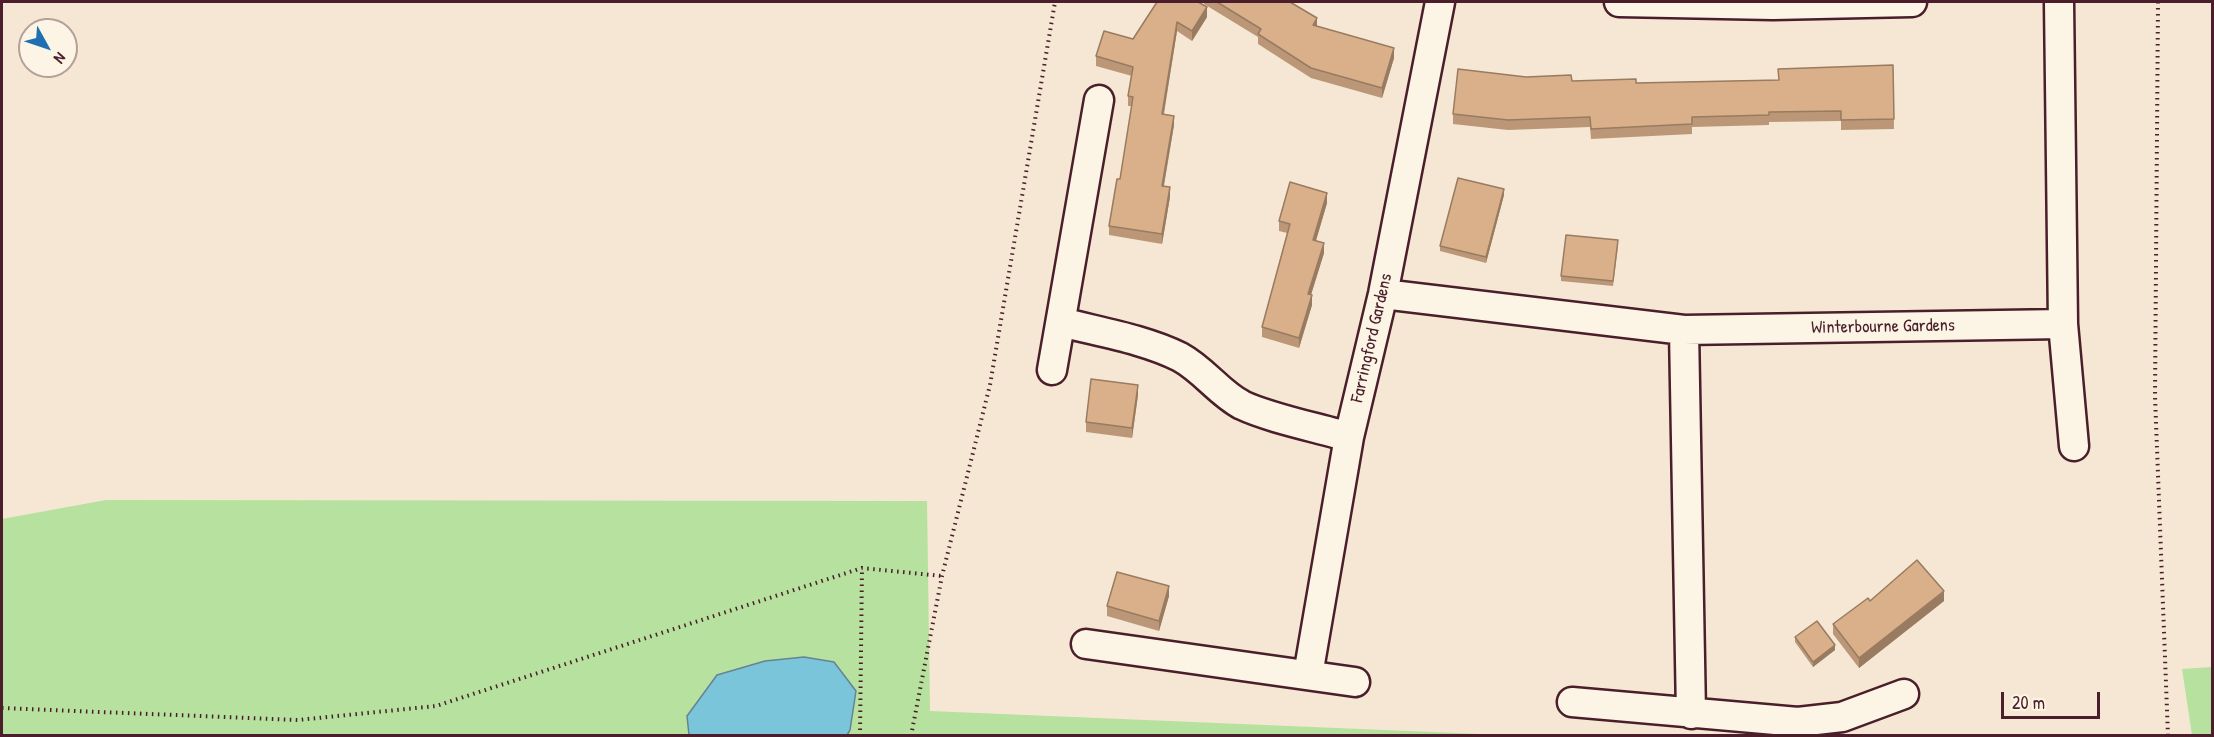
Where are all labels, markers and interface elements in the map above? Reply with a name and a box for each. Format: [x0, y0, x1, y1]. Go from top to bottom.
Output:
north arrow [18, 18, 78, 78]
text: N [49, 48, 71, 69]
street label: Farringford Gardens [1347, 271, 1397, 405]
street label: Winterbourne Gardens [1811, 315, 1955, 339]
scale bar [2004, 680, 2103, 718]
text: 20 m [2012, 690, 2045, 715]

